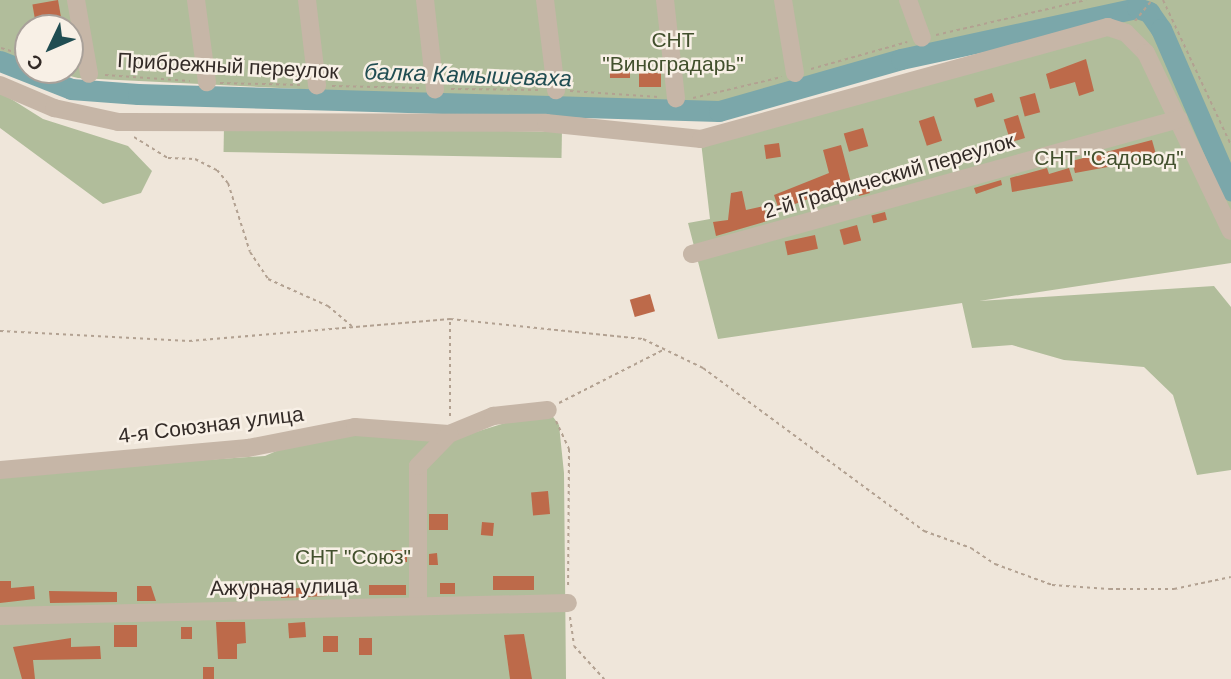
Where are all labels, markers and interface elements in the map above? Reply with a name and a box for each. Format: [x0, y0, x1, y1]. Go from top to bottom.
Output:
north arrow [14, 14, 84, 84]
park label: СНТ "Виноградарь" [602, 27, 744, 77]
street label: Прибрежный переулок [117, 48, 339, 84]
text: С [23, 50, 47, 75]
water label: балка Камышеваха [364, 58, 572, 92]
street label: 2-й Графический переулок [761, 128, 1017, 224]
park label: СНТ "Садовод" [1034, 145, 1184, 171]
street label: 4-я Союзная улица [117, 401, 305, 449]
park label: СНТ "Союз" [295, 544, 411, 570]
street label: Ажурная улица [210, 573, 358, 601]

